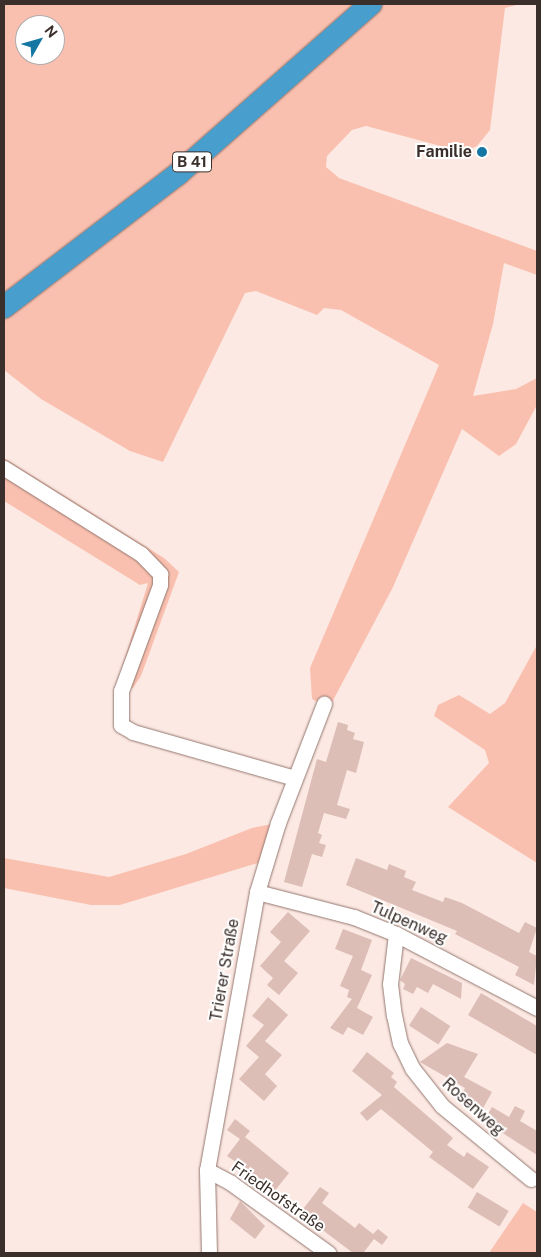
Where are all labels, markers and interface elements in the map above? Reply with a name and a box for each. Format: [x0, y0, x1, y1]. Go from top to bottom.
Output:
north arrow [15, 15, 65, 65]
text: N [41, 22, 61, 41]
place label: Familie [416, 142, 472, 162]
marker: Familie [476, 146, 488, 158]
road number: B 41 [172, 150, 212, 174]
street label: Tulpenweg [368, 898, 450, 948]
street label: Trierer Straße [207, 917, 243, 1023]
street label: Rosenweg [438, 1074, 508, 1140]
street label: Friedhofstraße [227, 1158, 329, 1236]

